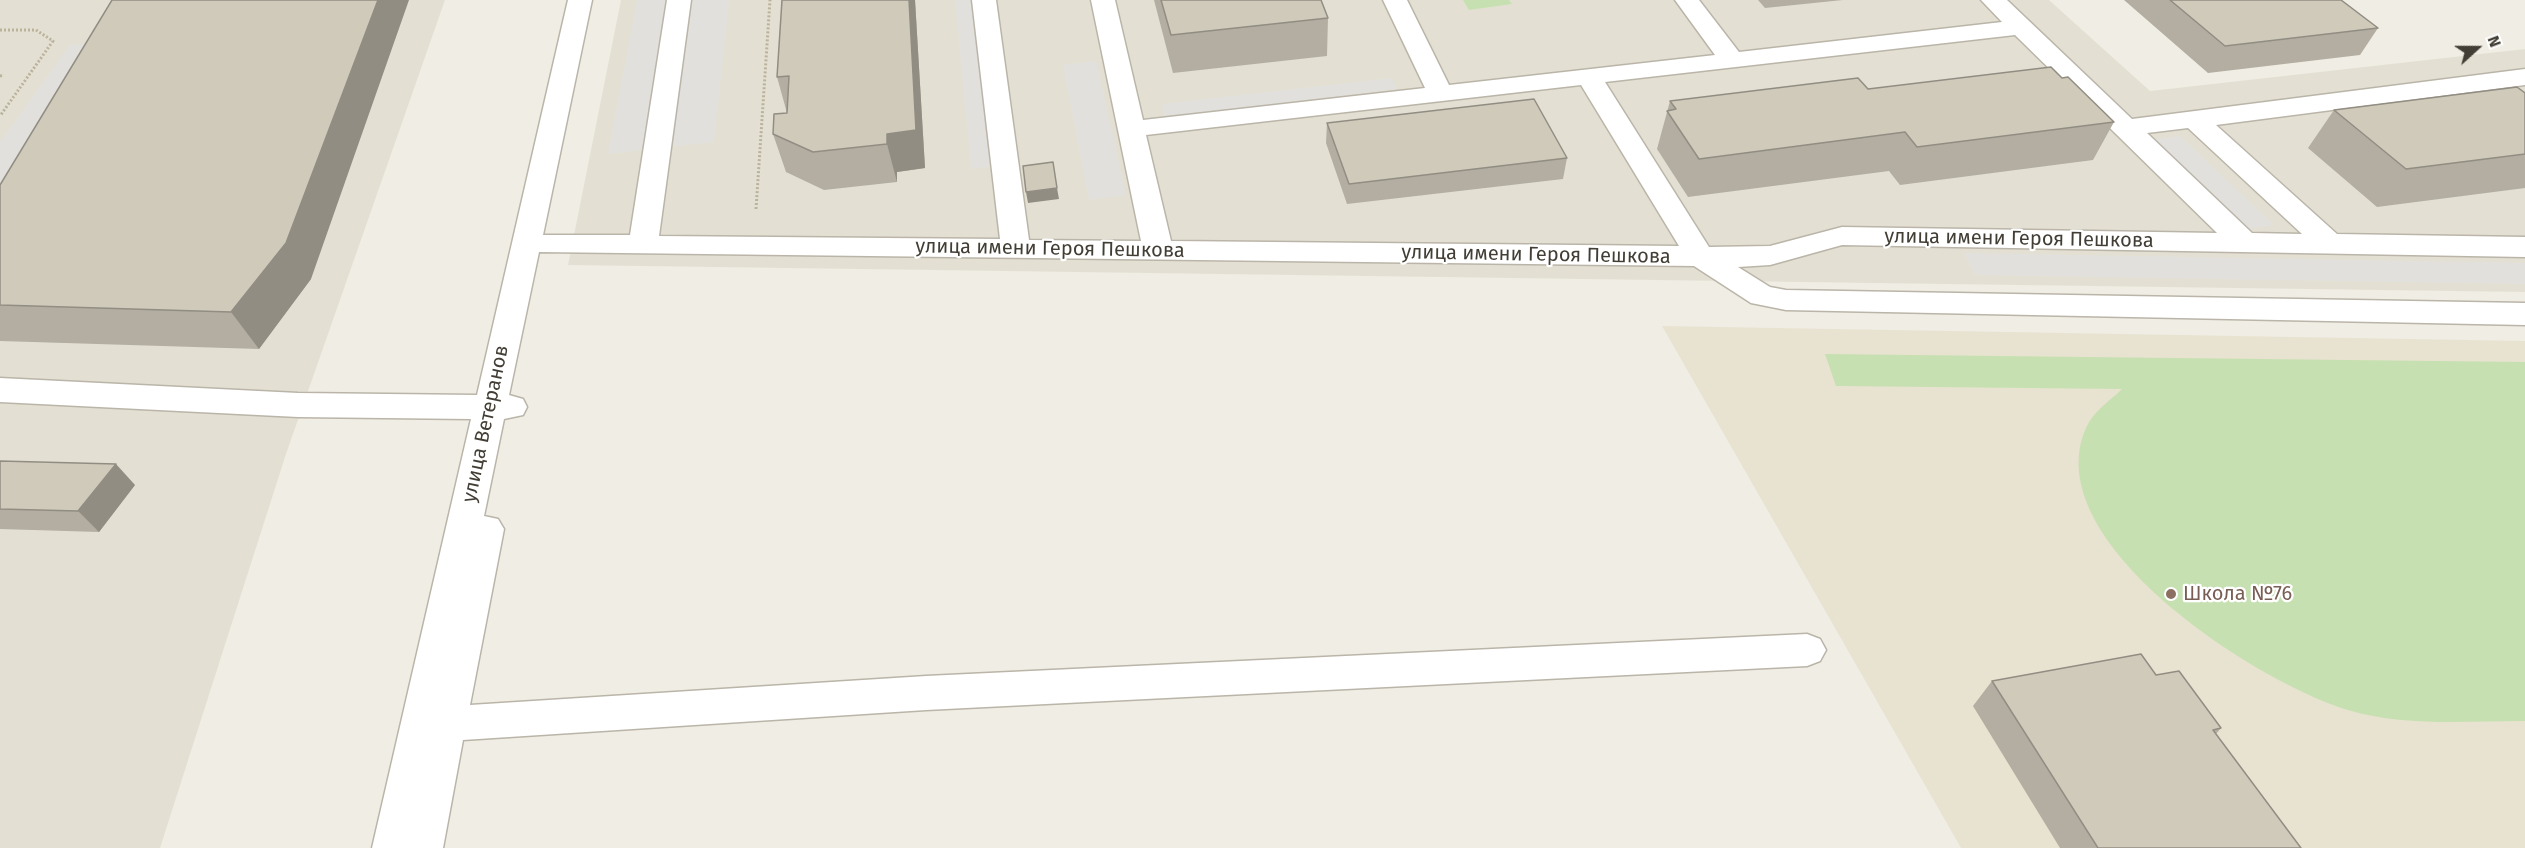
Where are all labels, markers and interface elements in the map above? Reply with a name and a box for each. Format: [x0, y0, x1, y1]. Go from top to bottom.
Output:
north arrow [2447, 18, 2507, 78]
text: N [2483, 33, 2505, 50]
street label: улица имени Героя Пешкова [1884, 225, 2154, 253]
street label: улица имени Героя Пешкова [915, 235, 1185, 263]
street label: улица имени Героя Пешкова [1401, 241, 1671, 269]
street label: улица Ветеранов [458, 343, 514, 505]
place label: Школа №76 [2183, 582, 2292, 606]
marker: Школа №76 [2164, 587, 2178, 601]

